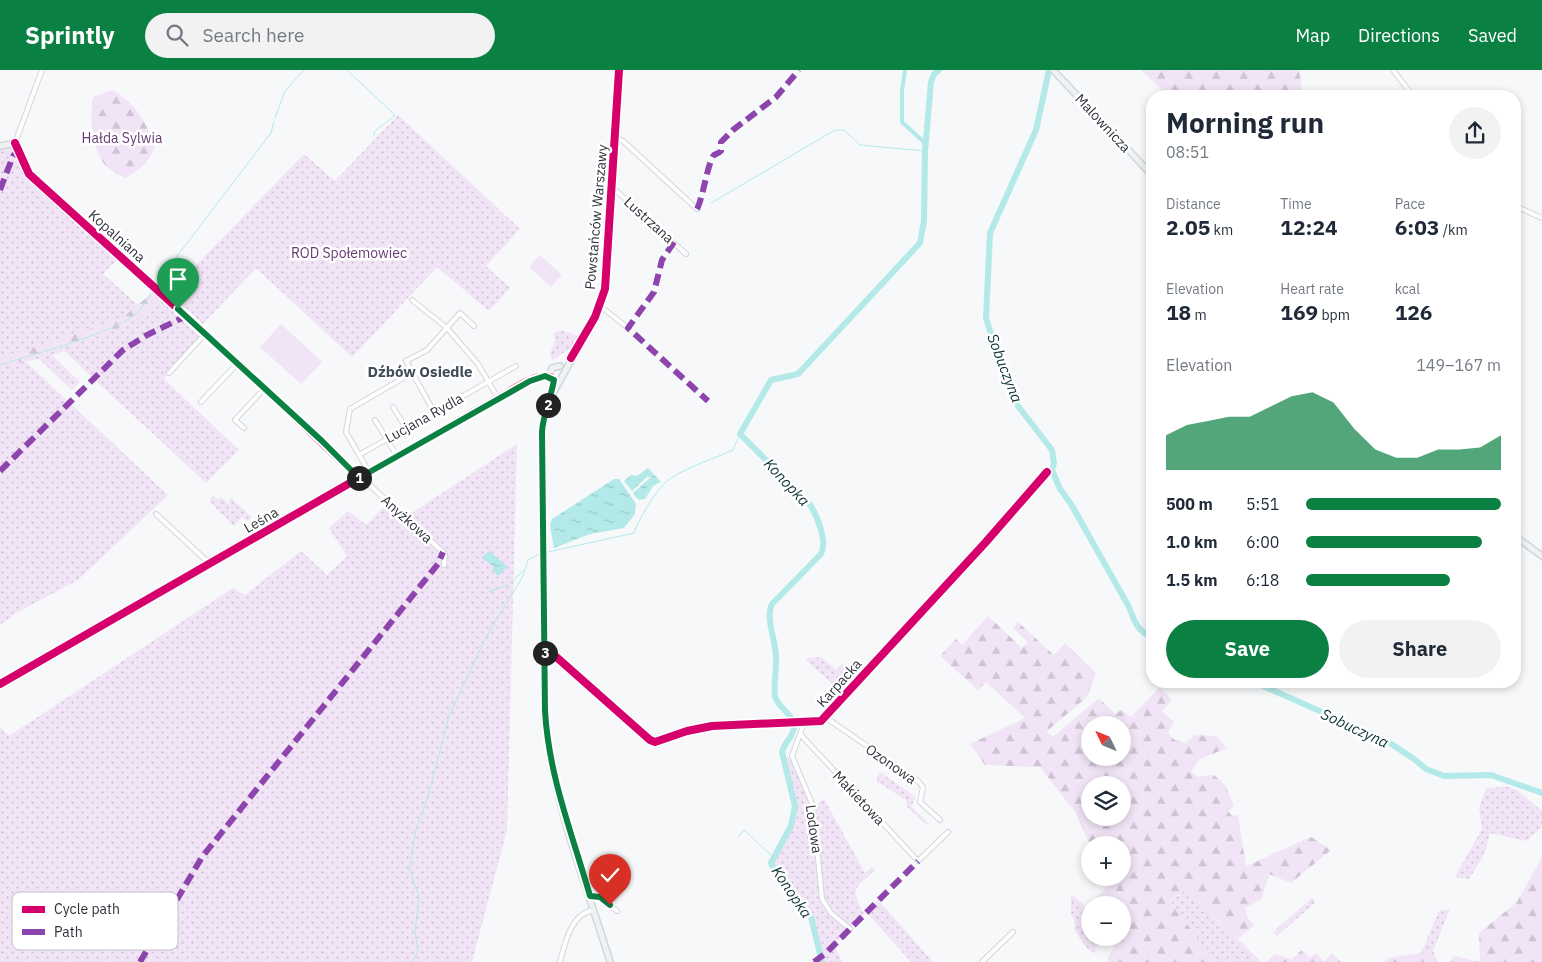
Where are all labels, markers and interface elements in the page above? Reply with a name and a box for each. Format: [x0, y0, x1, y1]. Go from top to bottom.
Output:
search box [145, 13, 495, 58]
text: Sprintly [25, 19, 115, 51]
icon: search [163, 21, 191, 49]
text: Search here [203, 23, 304, 47]
text: Map [1295, 24, 1330, 47]
text: Directions [1358, 24, 1440, 47]
text: Saved [1468, 24, 1517, 47]
street label: Malownicza [1071, 90, 1135, 156]
text: Morning run [1166, 104, 1324, 141]
button: share [1449, 107, 1501, 159]
park label: Hałda Sylwia [82, 129, 163, 147]
text: 08:51 [1166, 142, 1209, 162]
street label: Powstańców Warszawy [581, 144, 611, 290]
street label: Lustrzana [620, 193, 678, 247]
text: Distance [1166, 195, 1221, 213]
text: Time [1280, 195, 1312, 213]
text: Pace [1395, 195, 1425, 213]
street label: Kopalniana [85, 206, 149, 266]
text: 2.05 [1166, 213, 1210, 241]
text: 12:24 [1280, 213, 1338, 241]
text: 6:03 [1395, 213, 1439, 241]
text: km [1210, 221, 1233, 239]
text: /km [1439, 221, 1468, 239]
park label: ROD Społemowiec [291, 244, 407, 262]
pin [157, 258, 199, 309]
icon: arrive [164, 265, 192, 293]
text: Elevation [1166, 280, 1224, 298]
text: Heart rate [1280, 280, 1344, 298]
text: kcal [1395, 280, 1420, 298]
text: 18 [1166, 298, 1191, 326]
text: 169 [1280, 298, 1318, 326]
text: 126 [1395, 298, 1432, 326]
text: m [1191, 306, 1207, 324]
text: bpm [1318, 306, 1350, 324]
water label: Sobuczyna [983, 331, 1027, 405]
text: Elevation [1166, 355, 1232, 375]
text: 149–167 m [1416, 355, 1501, 375]
district label: Dźbów Osiedle [368, 362, 472, 381]
street label: Lucjana Rydla [382, 389, 467, 447]
pin: 2 [536, 392, 560, 418]
text: 2 [544, 396, 553, 414]
water label: Konopka [760, 454, 814, 510]
pin: 1 [346, 466, 372, 490]
text: 1 [355, 469, 364, 487]
street label: Anyżkowa [377, 491, 437, 547]
text: 500 m [1166, 494, 1213, 514]
text: 5:51 [1246, 494, 1279, 514]
street label: Leśna [241, 503, 282, 537]
text: 1.0 km [1166, 532, 1217, 552]
text: 6:00 [1246, 532, 1279, 552]
text: 1.5 km [1166, 570, 1217, 590]
text: 6:18 [1246, 570, 1279, 590]
button: Save [1166, 620, 1329, 678]
button: Share [1339, 620, 1501, 678]
pin: 3 [532, 640, 558, 666]
text: 3 [541, 644, 550, 662]
street label: Karpacka [813, 655, 866, 711]
water label: Sobuczyna [1318, 704, 1392, 752]
north arrow [1081, 716, 1131, 766]
map controls [1081, 716, 1131, 946]
street label: Ozonowa [862, 740, 920, 788]
street label: Makietowa [829, 767, 889, 829]
button: layers [1081, 776, 1131, 826]
street label: Lodowa [802, 804, 826, 855]
button: + [1081, 836, 1131, 886]
pin [589, 854, 631, 905]
icon: check [596, 861, 624, 889]
water label: Konopka [768, 862, 816, 922]
legend [12, 892, 178, 950]
button: − [1081, 896, 1131, 946]
text: Cycle path [54, 900, 120, 918]
text: Path [54, 923, 83, 941]

